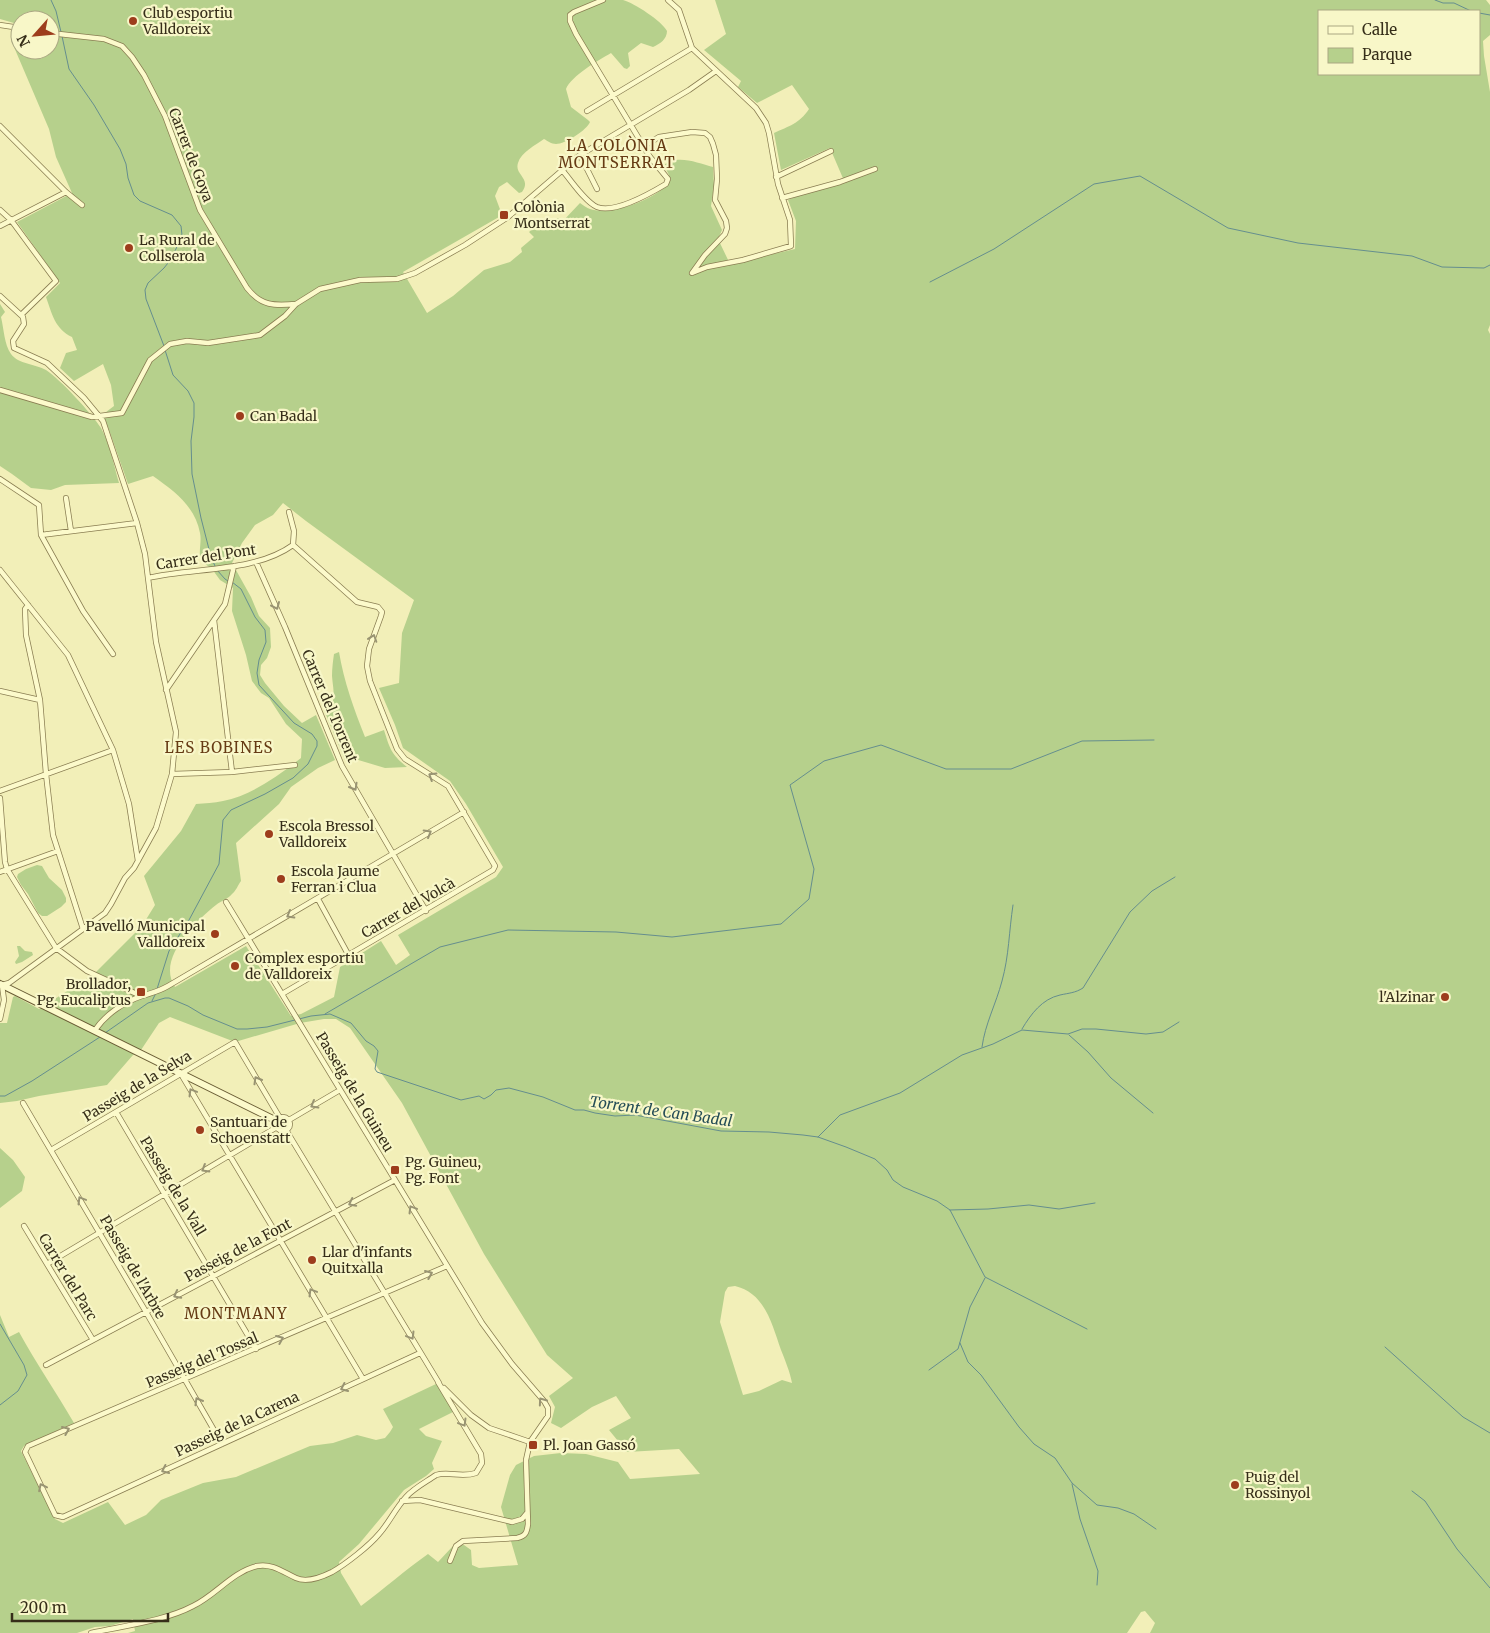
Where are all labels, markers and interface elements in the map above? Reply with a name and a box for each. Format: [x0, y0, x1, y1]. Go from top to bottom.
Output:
place label: Club esportiu Valldoreix [142, 4, 233, 38]
north arrow [10, 10, 60, 60]
legend [1318, 10, 1480, 75]
marker: Club esportiu Valldoreix [127, 15, 139, 27]
text: Calle [1362, 20, 1397, 39]
text: N [13, 32, 34, 50]
text: Parque [1362, 45, 1412, 64]
street label: Carrer de Goya [165, 105, 217, 205]
district label: LA COLÒNIA MONTSERRAT [558, 135, 676, 172]
place label: Colònia Montserrat [514, 198, 591, 232]
marker: Colònia Montserrat [498, 209, 510, 221]
place label: La Rural de Collserola [139, 231, 214, 265]
marker: La Rural de Collserola [123, 242, 135, 254]
place label: Can Badal [250, 407, 318, 425]
marker: Can Badal [234, 410, 246, 422]
street label: Carrer del Pont [155, 540, 258, 574]
one-way arrow [270, 601, 281, 610]
one-way arrow [367, 635, 377, 643]
street label: Carrer del Torrent [298, 647, 362, 766]
district label: LES BOBINES [165, 738, 273, 757]
one-way arrow [429, 773, 438, 783]
one-way arrow [347, 782, 357, 791]
place label: Escola Bressol Valldoreix [278, 817, 375, 851]
marker: Escola Bressol Valldoreix [263, 828, 275, 840]
one-way arrow [423, 829, 432, 839]
place label: Escola Jaume Ferran i Clua [291, 862, 379, 896]
marker: Escola Jaume Ferran i Clua [275, 873, 287, 885]
street label: Carrer del Volcà [358, 874, 458, 942]
one-way arrow [287, 908, 296, 918]
place label: Pavelló Municipal Valldoreix [86, 917, 206, 951]
marker: Pavelló Municipal Valldoreix [209, 928, 221, 940]
place label: Complex esportiu de Valldoreix [245, 949, 364, 983]
marker: Complex esportiu de Valldoreix [229, 960, 241, 972]
place label: Brollador, Pg. Eucaliptus [37, 975, 131, 1009]
marker: Brollador, Pg. Eucaliptus [135, 986, 147, 998]
place label: l'Alzinar [1379, 988, 1435, 1006]
marker: l'Alzinar [1439, 991, 1451, 1003]
street label: Passeig de la Guineu [312, 1029, 398, 1155]
street label: Passeig de la Selva [80, 1046, 195, 1125]
one-way arrow [253, 1077, 263, 1086]
one-way arrow [189, 1089, 199, 1098]
water label: Torrent de Can Badal [588, 1092, 734, 1130]
one-way arrow [311, 1099, 320, 1109]
place label: Santuari de Schoenstatt [210, 1113, 291, 1147]
marker: Santuari de Schoenstatt [194, 1124, 206, 1136]
street label: Passeig de la Vall [136, 1133, 210, 1240]
place label: Pg. Guineu, Pg. Font [405, 1153, 481, 1187]
one-way arrow [202, 1163, 211, 1173]
marker: Pg. Guineu, Pg. Font [389, 1164, 401, 1176]
one-way arrow [77, 1197, 87, 1206]
one-way arrow [348, 1197, 357, 1207]
one-way arrow [409, 1205, 419, 1214]
street label: Passeig de l'Arbre [96, 1212, 170, 1322]
street label: Passeig de la Font [181, 1214, 295, 1286]
street label: Carrer del Parc [35, 1230, 101, 1324]
place label: Llar d'infants Quitxalla [322, 1243, 412, 1277]
marker: Llar d'infants Quitxalla [306, 1254, 318, 1266]
one-way arrow [425, 1270, 433, 1280]
one-way arrow [308, 1288, 318, 1297]
one-way arrow [174, 1289, 183, 1299]
district label: MONTMANY [184, 1304, 288, 1323]
street label: Passeig del Tossal [143, 1328, 262, 1392]
one-way arrow [404, 1331, 414, 1340]
one-way arrow [275, 1334, 284, 1345]
one-way arrow [340, 1381, 349, 1392]
street label: Passeig de la Carena [172, 1387, 302, 1461]
one-way arrow [539, 1397, 549, 1406]
one-way arrow [194, 1398, 204, 1407]
one-way arrow [457, 1418, 467, 1427]
one-way arrow [61, 1425, 70, 1436]
place label: Pl. Joan Gassó [543, 1436, 636, 1454]
marker: Pl. Joan Gassó [527, 1439, 539, 1451]
one-way arrow [161, 1464, 170, 1474]
place label: Puig del Rossinyol [1245, 1468, 1311, 1502]
marker: Puig del Rossinyol [1229, 1479, 1241, 1491]
one-way arrow [37, 1483, 48, 1492]
scale bar [12, 1590, 169, 1622]
text: 200 m [20, 1598, 67, 1617]

